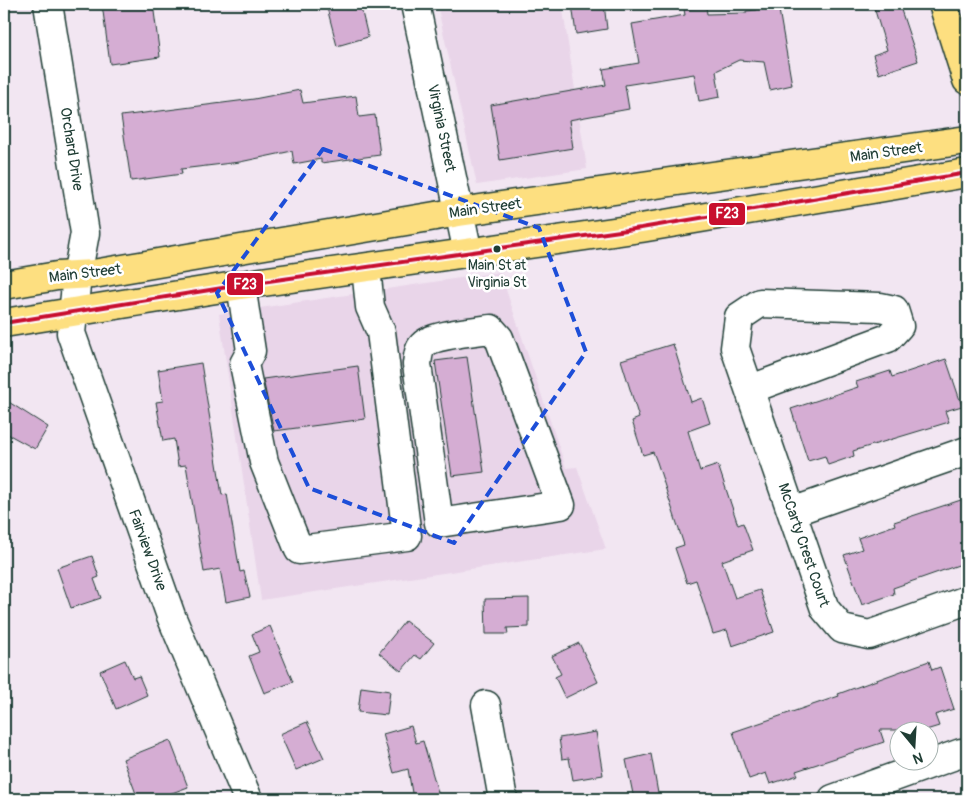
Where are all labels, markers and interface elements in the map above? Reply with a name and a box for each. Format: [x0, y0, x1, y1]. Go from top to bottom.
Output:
street label: Virginia Street [423, 83, 460, 175]
street label: Orchard Drive [56, 106, 88, 193]
street label: Main Street [849, 138, 924, 167]
street label: Main Street [448, 194, 523, 223]
line badge: F23 [708, 202, 746, 226]
text: F23 [715, 205, 739, 222]
marker: Main St at Virginia St [492, 244, 502, 254]
place label: Main St at Virginia St [467, 257, 527, 291]
street label: Main Street [48, 260, 123, 287]
line badge: F23 [226, 272, 264, 296]
text: F23 [233, 276, 257, 293]
street label: McCarty Crest Court [773, 481, 834, 610]
street label: Fairview Drive [124, 507, 171, 594]
north arrow [888, 720, 938, 770]
text: N [911, 748, 925, 767]

